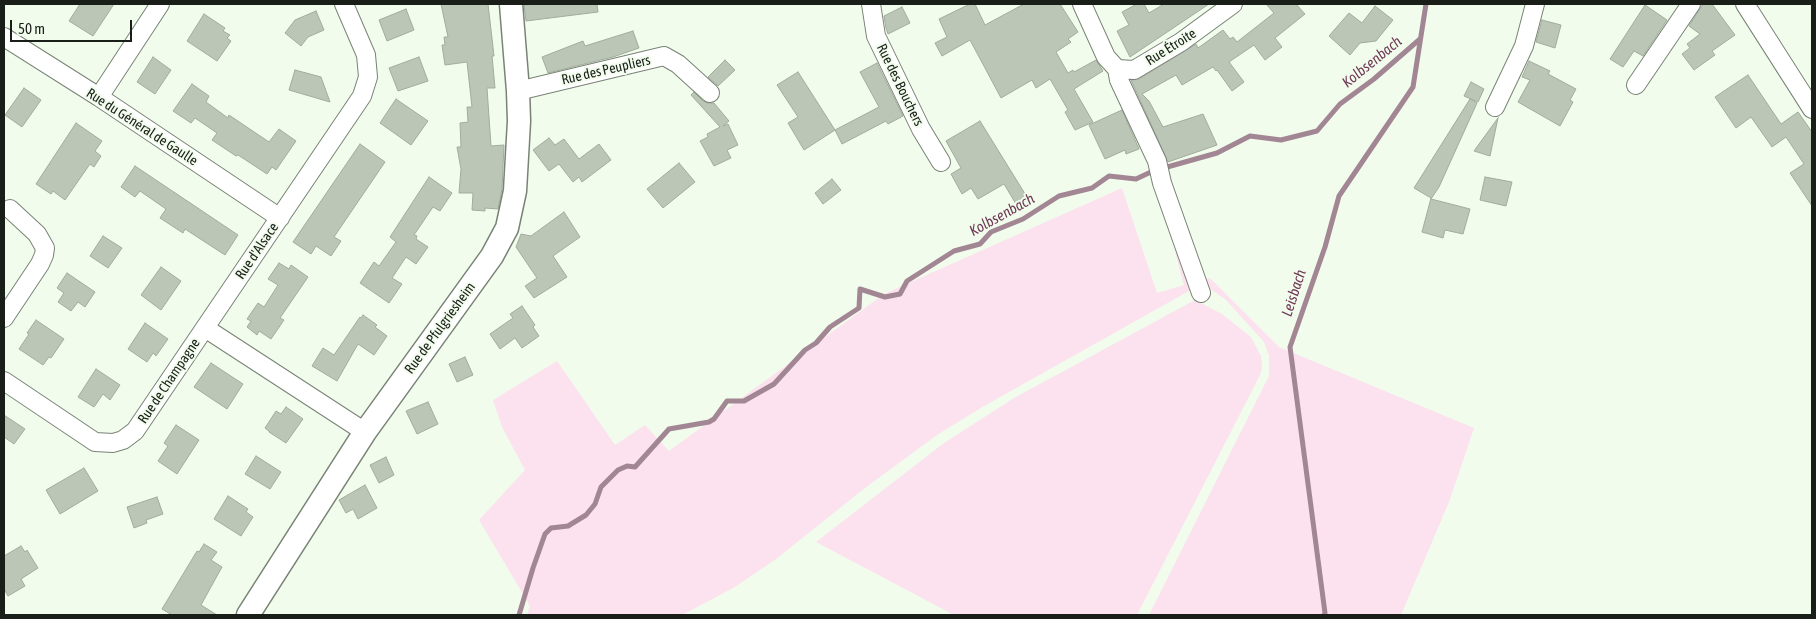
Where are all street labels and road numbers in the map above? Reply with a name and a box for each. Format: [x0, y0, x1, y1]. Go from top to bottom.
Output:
street label: Rue Étroite [1143, 25, 1199, 69]
street label: Rue des Bouchers [873, 41, 927, 129]
street label: Rue des Peupliers [560, 52, 652, 88]
street label: Rue du Général de Gaulle [83, 85, 201, 169]
street label: Rue d'Alsace [232, 220, 282, 282]
street label: Rue de Pfulgriesheim [401, 279, 479, 377]
street label: Rue de Champagne [134, 335, 204, 427]

